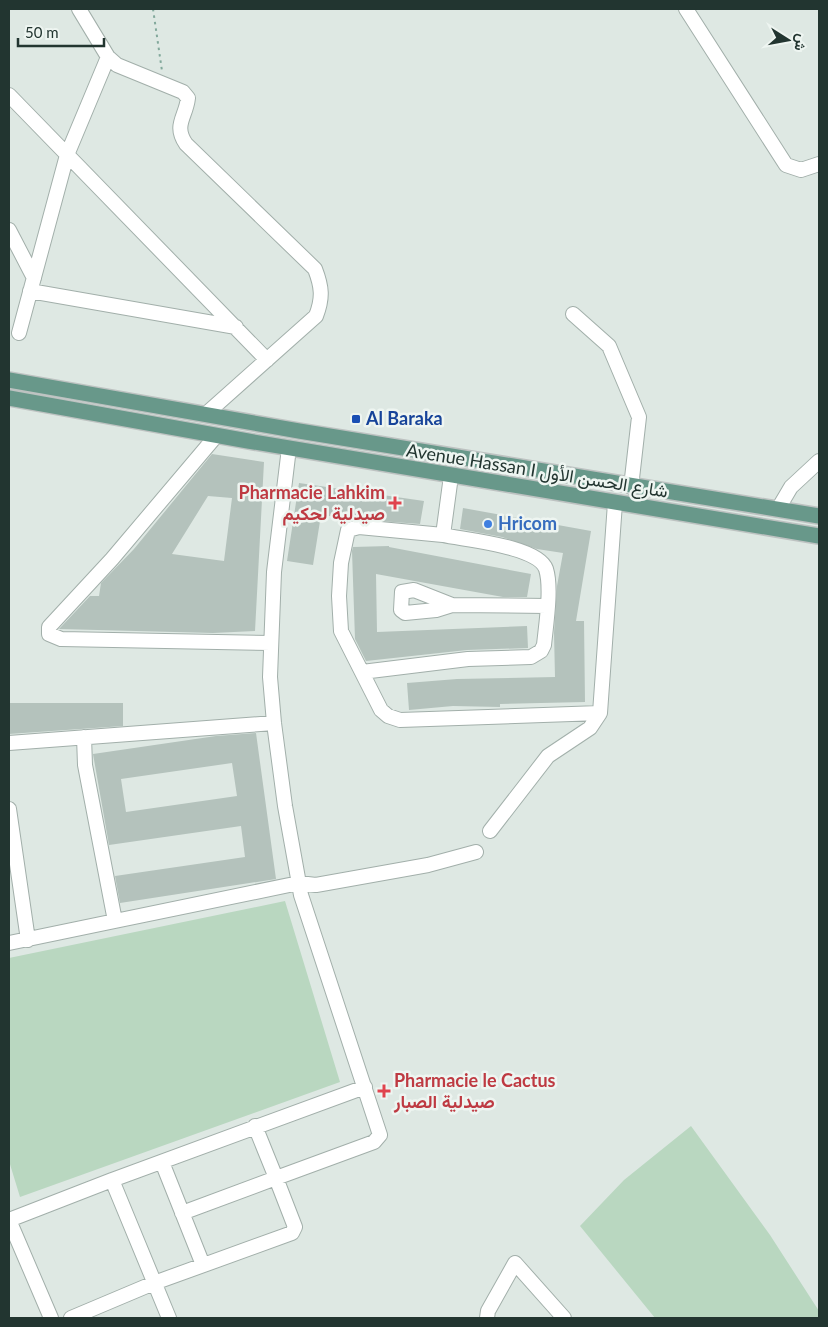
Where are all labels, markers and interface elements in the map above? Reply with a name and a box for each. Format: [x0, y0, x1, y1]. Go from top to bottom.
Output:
scale bar [18, 15, 104, 47]
north arrow [763, 15, 813, 65]
text: 50 m [25, 23, 59, 41]
text: ش [790, 33, 811, 53]
place label: Al Baraka [365, 407, 443, 429]
marker: Al Baraka [350, 413, 362, 425]
street label: Avenue Hassan I شارع الحسن الأول [404, 438, 670, 504]
place label: Pharmacie Lahkim صيدلية لحكيم [239, 481, 385, 526]
marker: Pharmacie Lahkim صيدلية لحكيم [389, 497, 401, 509]
place label: Hricom [498, 512, 557, 534]
marker: Hricom [482, 518, 494, 530]
place label: Pharmacie le Cactus صيدلية الصبار [393, 1069, 556, 1113]
marker: Pharmacie le Cactus صيدلية الصبار [378, 1085, 390, 1097]

